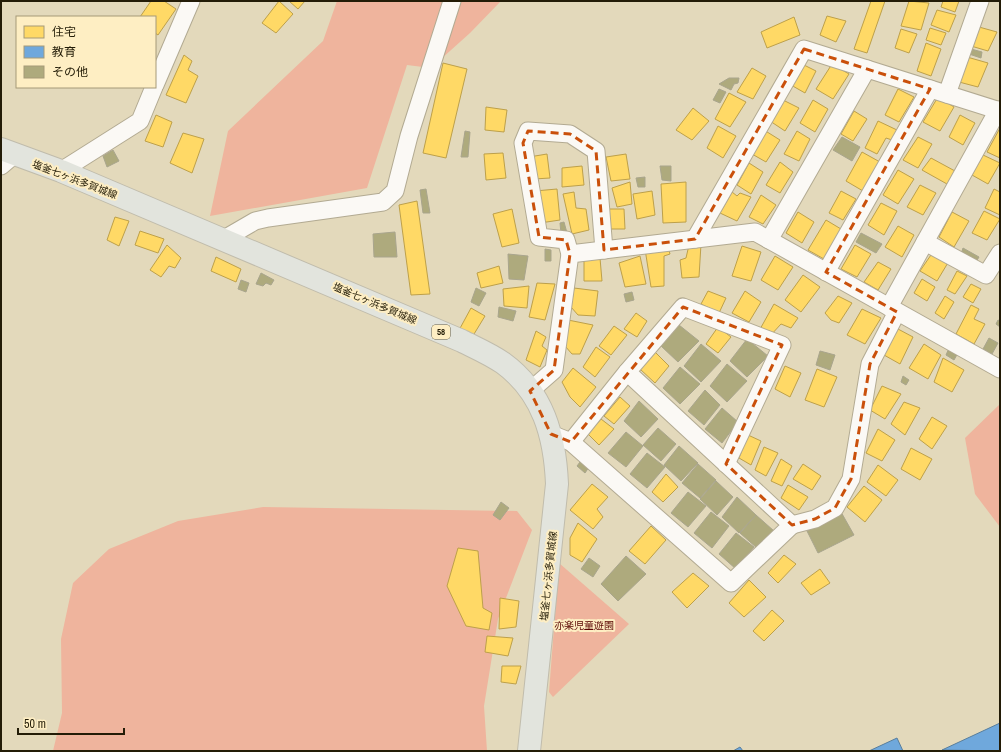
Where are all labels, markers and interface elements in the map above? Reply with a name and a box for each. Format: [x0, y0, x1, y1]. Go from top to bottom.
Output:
legend [16, 16, 156, 88]
text: 住宅 [52, 24, 76, 40]
text: 教育 [52, 44, 76, 60]
text: その他 [52, 64, 88, 80]
street label: 塩釜七ヶ浜多賀城線 [30, 157, 119, 202]
street label: 塩釜七ヶ浜多賀城線 [331, 280, 419, 327]
road number: 58 [432, 325, 450, 339]
street label: 塩釜七ヶ浜多賀城線 [537, 531, 560, 621]
park label: 亦楽児童遊園 [554, 619, 614, 632]
scale bar [18, 710, 124, 736]
text: 50 m [24, 716, 46, 732]

